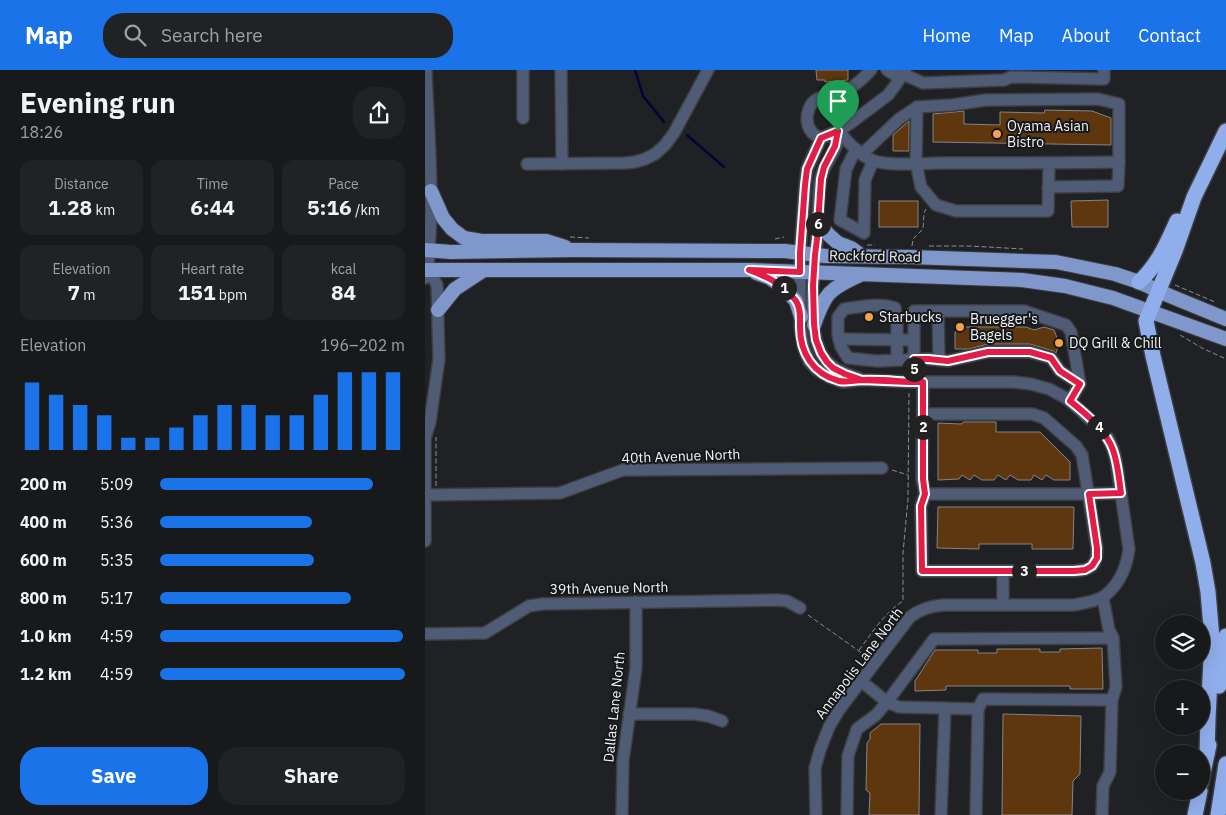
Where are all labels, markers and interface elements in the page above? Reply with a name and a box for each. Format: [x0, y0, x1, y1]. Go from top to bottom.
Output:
search box [103, 13, 453, 58]
text: Map [25, 19, 73, 51]
icon: search [121, 21, 149, 49]
text: Search here [161, 23, 263, 47]
text: Home [923, 24, 971, 47]
text: Map [999, 24, 1034, 47]
text: About [1062, 24, 1110, 47]
text: Contact [1138, 24, 1201, 47]
pin [817, 80, 859, 131]
text: Evening run [20, 84, 176, 121]
button: share [353, 87, 405, 139]
icon: arrive [824, 87, 852, 115]
place label: Oyama Asian Bistro [1007, 117, 1089, 151]
text: 18:26 [20, 122, 63, 142]
marker: Oyama Asian Bistro [991, 128, 1003, 140]
text: Distance [54, 175, 109, 193]
text: Time [197, 175, 228, 193]
text: Pace [328, 175, 359, 193]
text: 1.28 [48, 193, 92, 221]
text: 6:44 [190, 193, 235, 221]
text: 5:16 [307, 193, 352, 221]
text: km [92, 201, 115, 219]
text: /km [352, 201, 380, 219]
pin: 6 [805, 212, 831, 236]
text: 6 [814, 215, 823, 233]
street label: Rockford Road [829, 246, 921, 266]
text: Elevation [53, 260, 111, 278]
text: Heart rate [181, 260, 244, 278]
text: kcal [331, 260, 356, 278]
pin: 1 [771, 276, 797, 300]
text: 7 [67, 278, 80, 306]
text: 151 [178, 278, 216, 306]
text: 84 [331, 278, 356, 306]
text: 1 [780, 279, 789, 297]
text: m [80, 286, 96, 304]
text: bpm [216, 286, 247, 304]
place label: Starbucks [879, 308, 942, 326]
place label: Bruegger's Bagels [970, 310, 1038, 344]
marker: Starbucks [863, 311, 875, 323]
marker: Bruegger's Bagels [954, 321, 966, 333]
place label: DQ Grill & Chill [1069, 334, 1162, 352]
text: Elevation [20, 335, 86, 355]
text: 196–202 m [320, 335, 405, 355]
marker: DQ Grill & Chill [1053, 337, 1065, 349]
pin: 5 [901, 356, 927, 382]
text: 5 [910, 360, 919, 378]
pin: 2 [911, 414, 935, 440]
pin: 4 [1087, 414, 1111, 440]
text: 2 [919, 418, 928, 436]
text: 4 [1095, 418, 1104, 436]
street label: 40th Avenue North [621, 445, 741, 467]
text: 200 m [20, 474, 67, 494]
text: 5:09 [100, 474, 133, 494]
text: 400 m [20, 512, 67, 532]
text: 5:36 [100, 512, 133, 532]
text: 600 m [20, 550, 67, 570]
text: 5:35 [100, 550, 133, 570]
pin: 3 [1011, 558, 1037, 584]
text: 3 [1020, 562, 1029, 580]
street label: 39th Avenue North [549, 578, 669, 598]
text: 800 m [20, 588, 67, 608]
text: 5:17 [100, 588, 133, 608]
street label: Annapolis Lane North [811, 604, 907, 722]
map controls [1155, 615, 1210, 800]
button: layers [1155, 615, 1210, 670]
text: 1.0 km [20, 626, 71, 646]
text: 4:59 [100, 626, 133, 646]
street label: Dallas Lane North [599, 651, 629, 763]
text: 1.2 km [20, 664, 71, 684]
text: 4:59 [100, 664, 133, 684]
button: + [1155, 680, 1210, 735]
button: − [1155, 745, 1210, 800]
button: Save [20, 747, 208, 805]
button: Share [218, 747, 405, 805]

